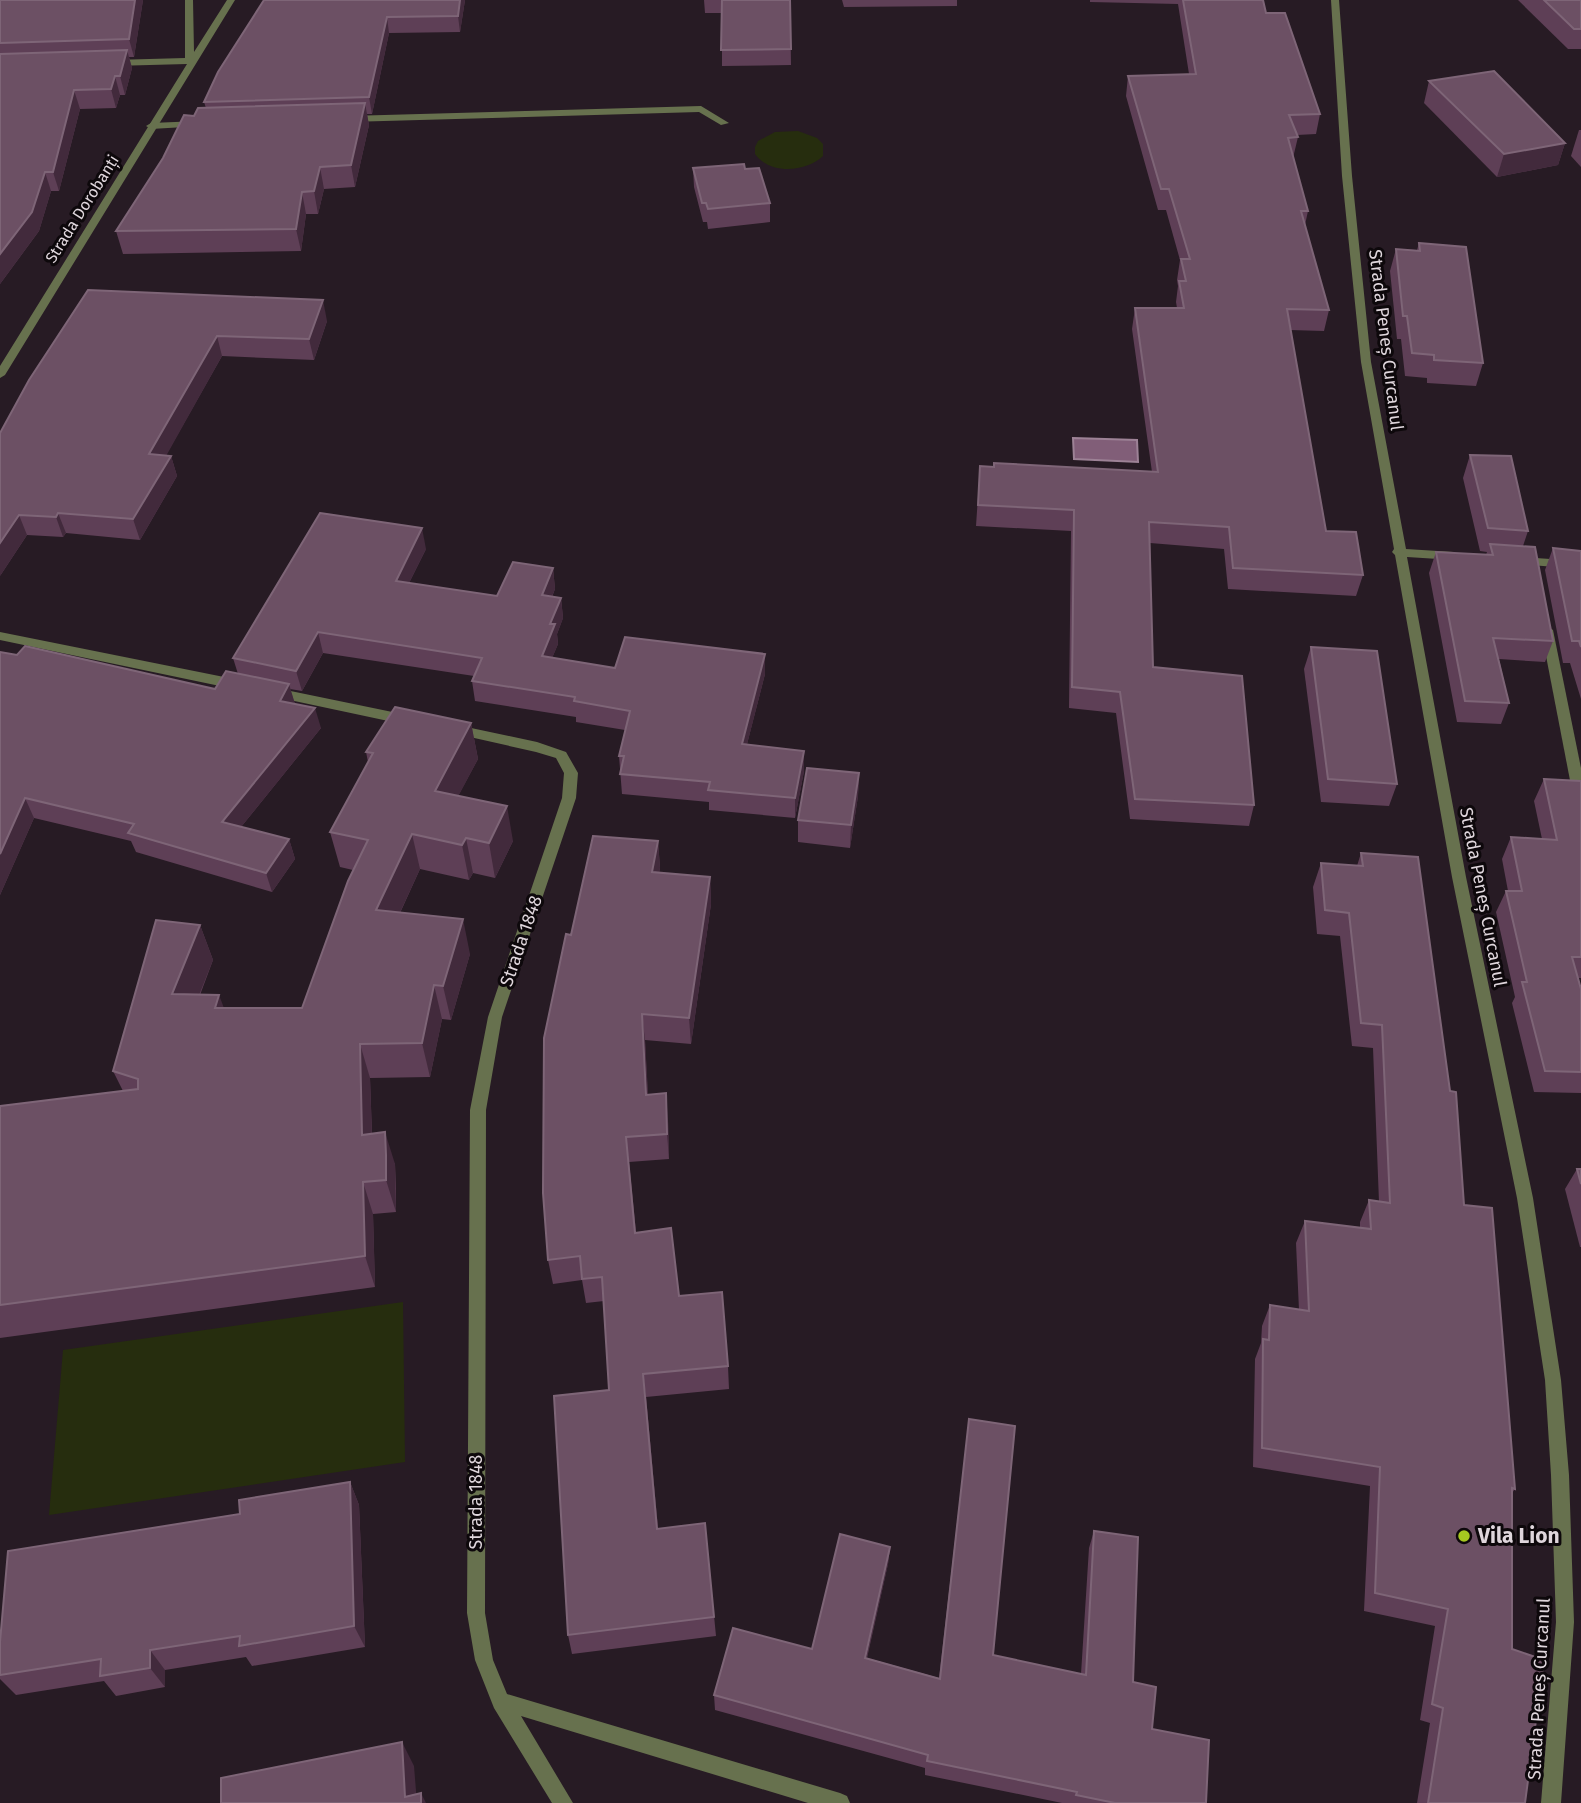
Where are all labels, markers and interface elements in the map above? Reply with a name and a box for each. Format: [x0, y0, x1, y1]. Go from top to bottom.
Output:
street label: Strada Dorobanți [41, 151, 124, 267]
street label: Strada Peneș Curcanul [1363, 248, 1408, 432]
street label: Strada Peneș Curcanul [1454, 805, 1511, 989]
street label: Strada 1848 [495, 892, 547, 989]
street label: Strada 1848 [465, 1454, 487, 1549]
place label: Vila Lion [1477, 1523, 1560, 1549]
marker: Vila Lion [1456, 1528, 1472, 1544]
street label: Strada Peneș Curcanul [1523, 1597, 1556, 1781]

